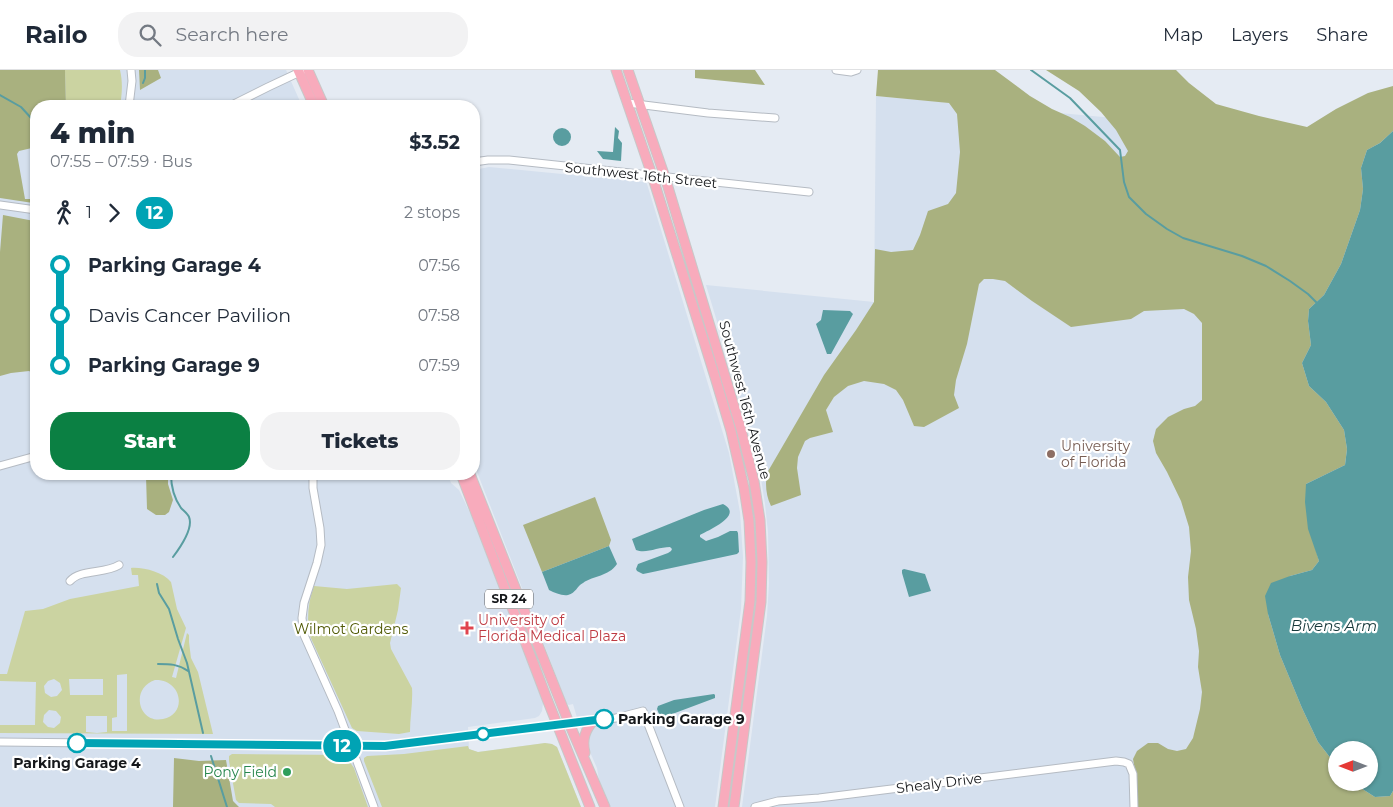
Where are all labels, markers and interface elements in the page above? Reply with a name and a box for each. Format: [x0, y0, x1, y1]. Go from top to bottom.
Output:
search box [118, 12, 468, 57]
text: Railo [25, 20, 88, 49]
icon: search [136, 21, 164, 49]
text: Search here [176, 23, 289, 46]
text: Map [1163, 24, 1203, 46]
text: Layers [1231, 24, 1288, 46]
text: Share [1316, 24, 1368, 46]
text: 4 min [50, 116, 135, 150]
text: $3.52 [409, 131, 460, 154]
text: 07:55 – 07:59 · Bus [50, 152, 192, 171]
street label: Southwest 16th Street [564, 158, 718, 192]
icon: walk [50, 199, 78, 227]
icon: forward [100, 199, 128, 227]
text: 12 [146, 202, 163, 224]
text: 1 [86, 203, 92, 222]
text: 2 stops [404, 203, 460, 222]
text: Parking Garage 4 [88, 254, 261, 277]
text: 07:56 [418, 256, 460, 275]
text: Davis Cancer Pavilion [88, 304, 291, 327]
text: 07:58 [418, 306, 460, 325]
street label: Southwest 16th Avenue [715, 319, 775, 481]
text: Parking Garage 9 [88, 354, 260, 377]
text: 07:59 [418, 356, 460, 375]
button: Start [50, 412, 250, 470]
button: Tickets [260, 412, 460, 470]
place label: University of Florida [1061, 437, 1130, 471]
marker: University of Florida [1045, 448, 1057, 460]
road number: SR 24 [485, 590, 533, 608]
place label: University of Florida Medical Plaza [478, 611, 626, 645]
water label: Bivens Arm [1291, 616, 1377, 635]
park label: Wilmot Gardens [294, 620, 408, 638]
marker: University of Florida Medical Plaza [460, 621, 474, 635]
marker: Parking Garage 9 [594, 709, 614, 729]
place label: Parking Garage 9 [618, 710, 745, 728]
unlabelled marker [476, 727, 490, 741]
line badge: 12 [320, 730, 364, 762]
marker: Parking Garage 4 [67, 733, 87, 753]
text: 12 [333, 735, 351, 757]
north arrow [1328, 741, 1378, 791]
map controls [1328, 741, 1378, 791]
place label: Parking Garage 4 [13, 754, 141, 772]
place label: Pony Field [204, 763, 277, 781]
marker: Pony Field [281, 766, 293, 778]
street label: Shealy Drive [895, 769, 983, 797]

